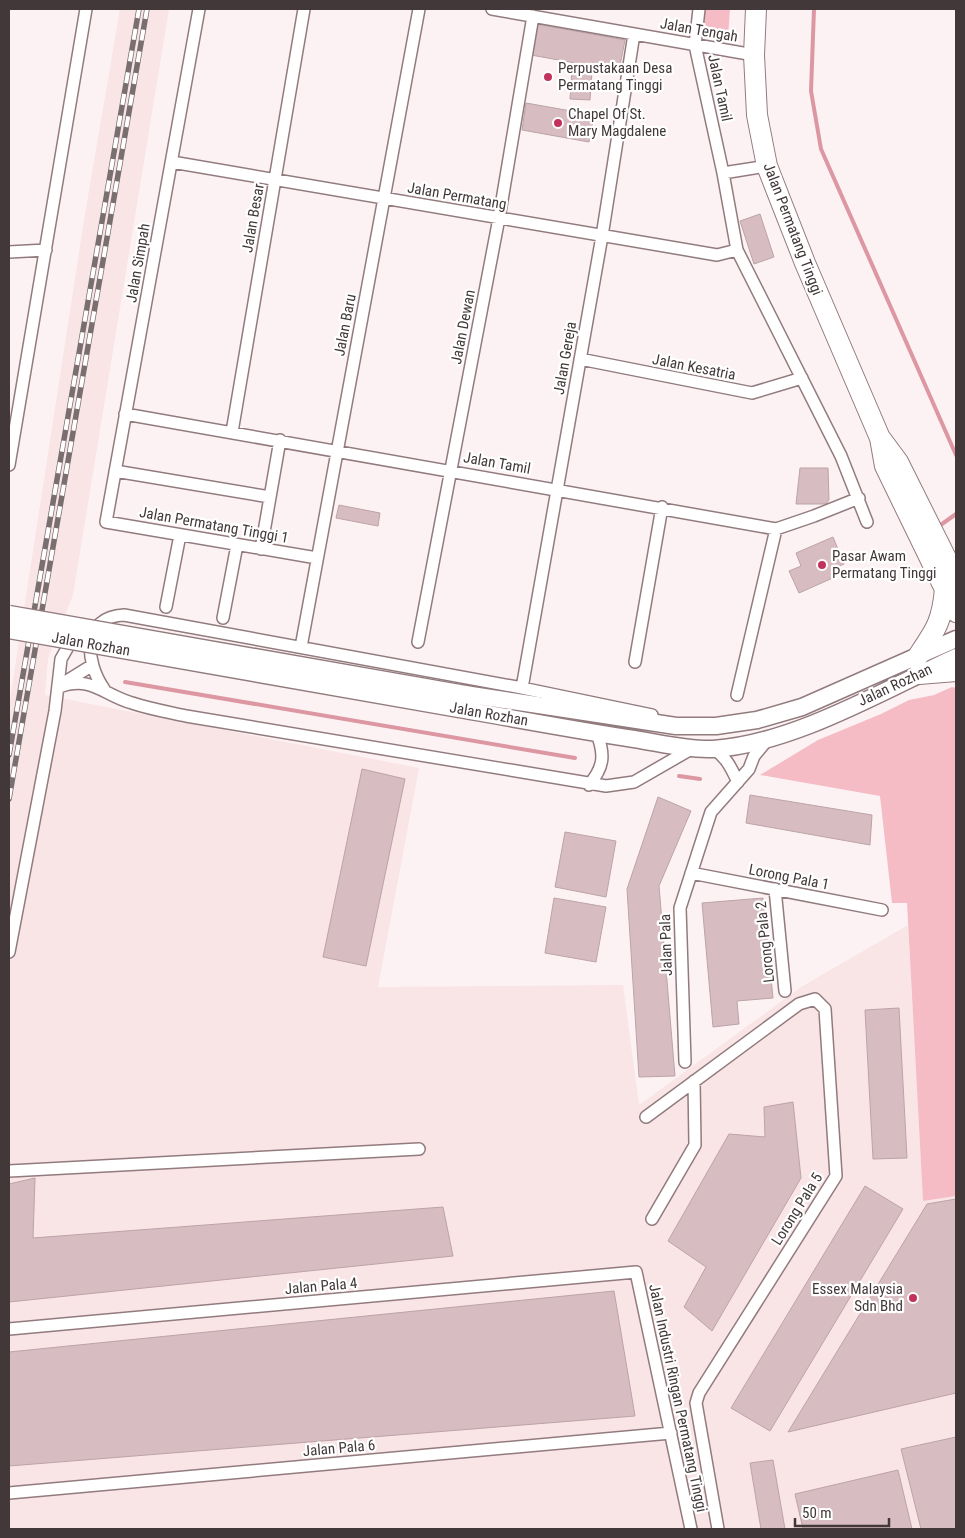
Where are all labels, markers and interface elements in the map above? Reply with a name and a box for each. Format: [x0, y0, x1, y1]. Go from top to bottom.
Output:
street label: Jalan Tengah [659, 14, 739, 46]
street label: Jalan Tamil [704, 53, 736, 123]
place label: Perpustakaan Desa Permatang Tinggi [558, 59, 672, 94]
marker: Perpustakaan Desa Permatang Tinggi [542, 71, 554, 83]
place label: Chapel Of St. Mary Magdalene [568, 105, 666, 140]
marker: Chapel Of St. Mary Magdalene [552, 117, 564, 129]
street label: Jalan Permatang Tinggi [759, 160, 827, 298]
street label: Jalan Permatang [406, 178, 508, 214]
street label: Jalan Besar [238, 182, 268, 254]
street label: Jalan Simpah [122, 222, 154, 304]
street label: Jalan Dewan [447, 288, 479, 366]
street label: Jalan Baru [330, 292, 360, 358]
street label: Jalan Gereja [550, 320, 580, 396]
street label: Jalan Kesatria [651, 350, 737, 384]
street label: Jalan Tamil [462, 448, 532, 478]
street label: Jalan Permatang Tinggi 1 [138, 503, 290, 547]
place label: Pasar Awam Permatang Tinggi [832, 547, 937, 582]
marker: Pasar Awam Permatang Tinggi [816, 559, 828, 571]
street label: Jalan Rozhan [50, 628, 132, 660]
street label: Jalan Rozhan [855, 660, 935, 710]
street label: Jalan Rozhan [448, 698, 530, 730]
street label: Lorong Pala 1 [747, 860, 831, 894]
street label: Lorong Pala 2 [752, 900, 778, 984]
street label: Jalan Pala [656, 914, 676, 976]
street label: Lorong Pala 5 [768, 1170, 826, 1248]
street label: Jalan Pala 4 [284, 1274, 358, 1298]
place label: Essex Malaysia Sdn Bhd [812, 1280, 903, 1315]
street label: Jalan Industri Ringan Permatang Tinggi [645, 1282, 711, 1514]
marker: Essex Malaysia Sdn Bhd [907, 1292, 919, 1304]
street label: Jalan Pala 6 [302, 1436, 376, 1460]
scale bar [795, 1496, 889, 1528]
text: 50 m [802, 1504, 832, 1522]

